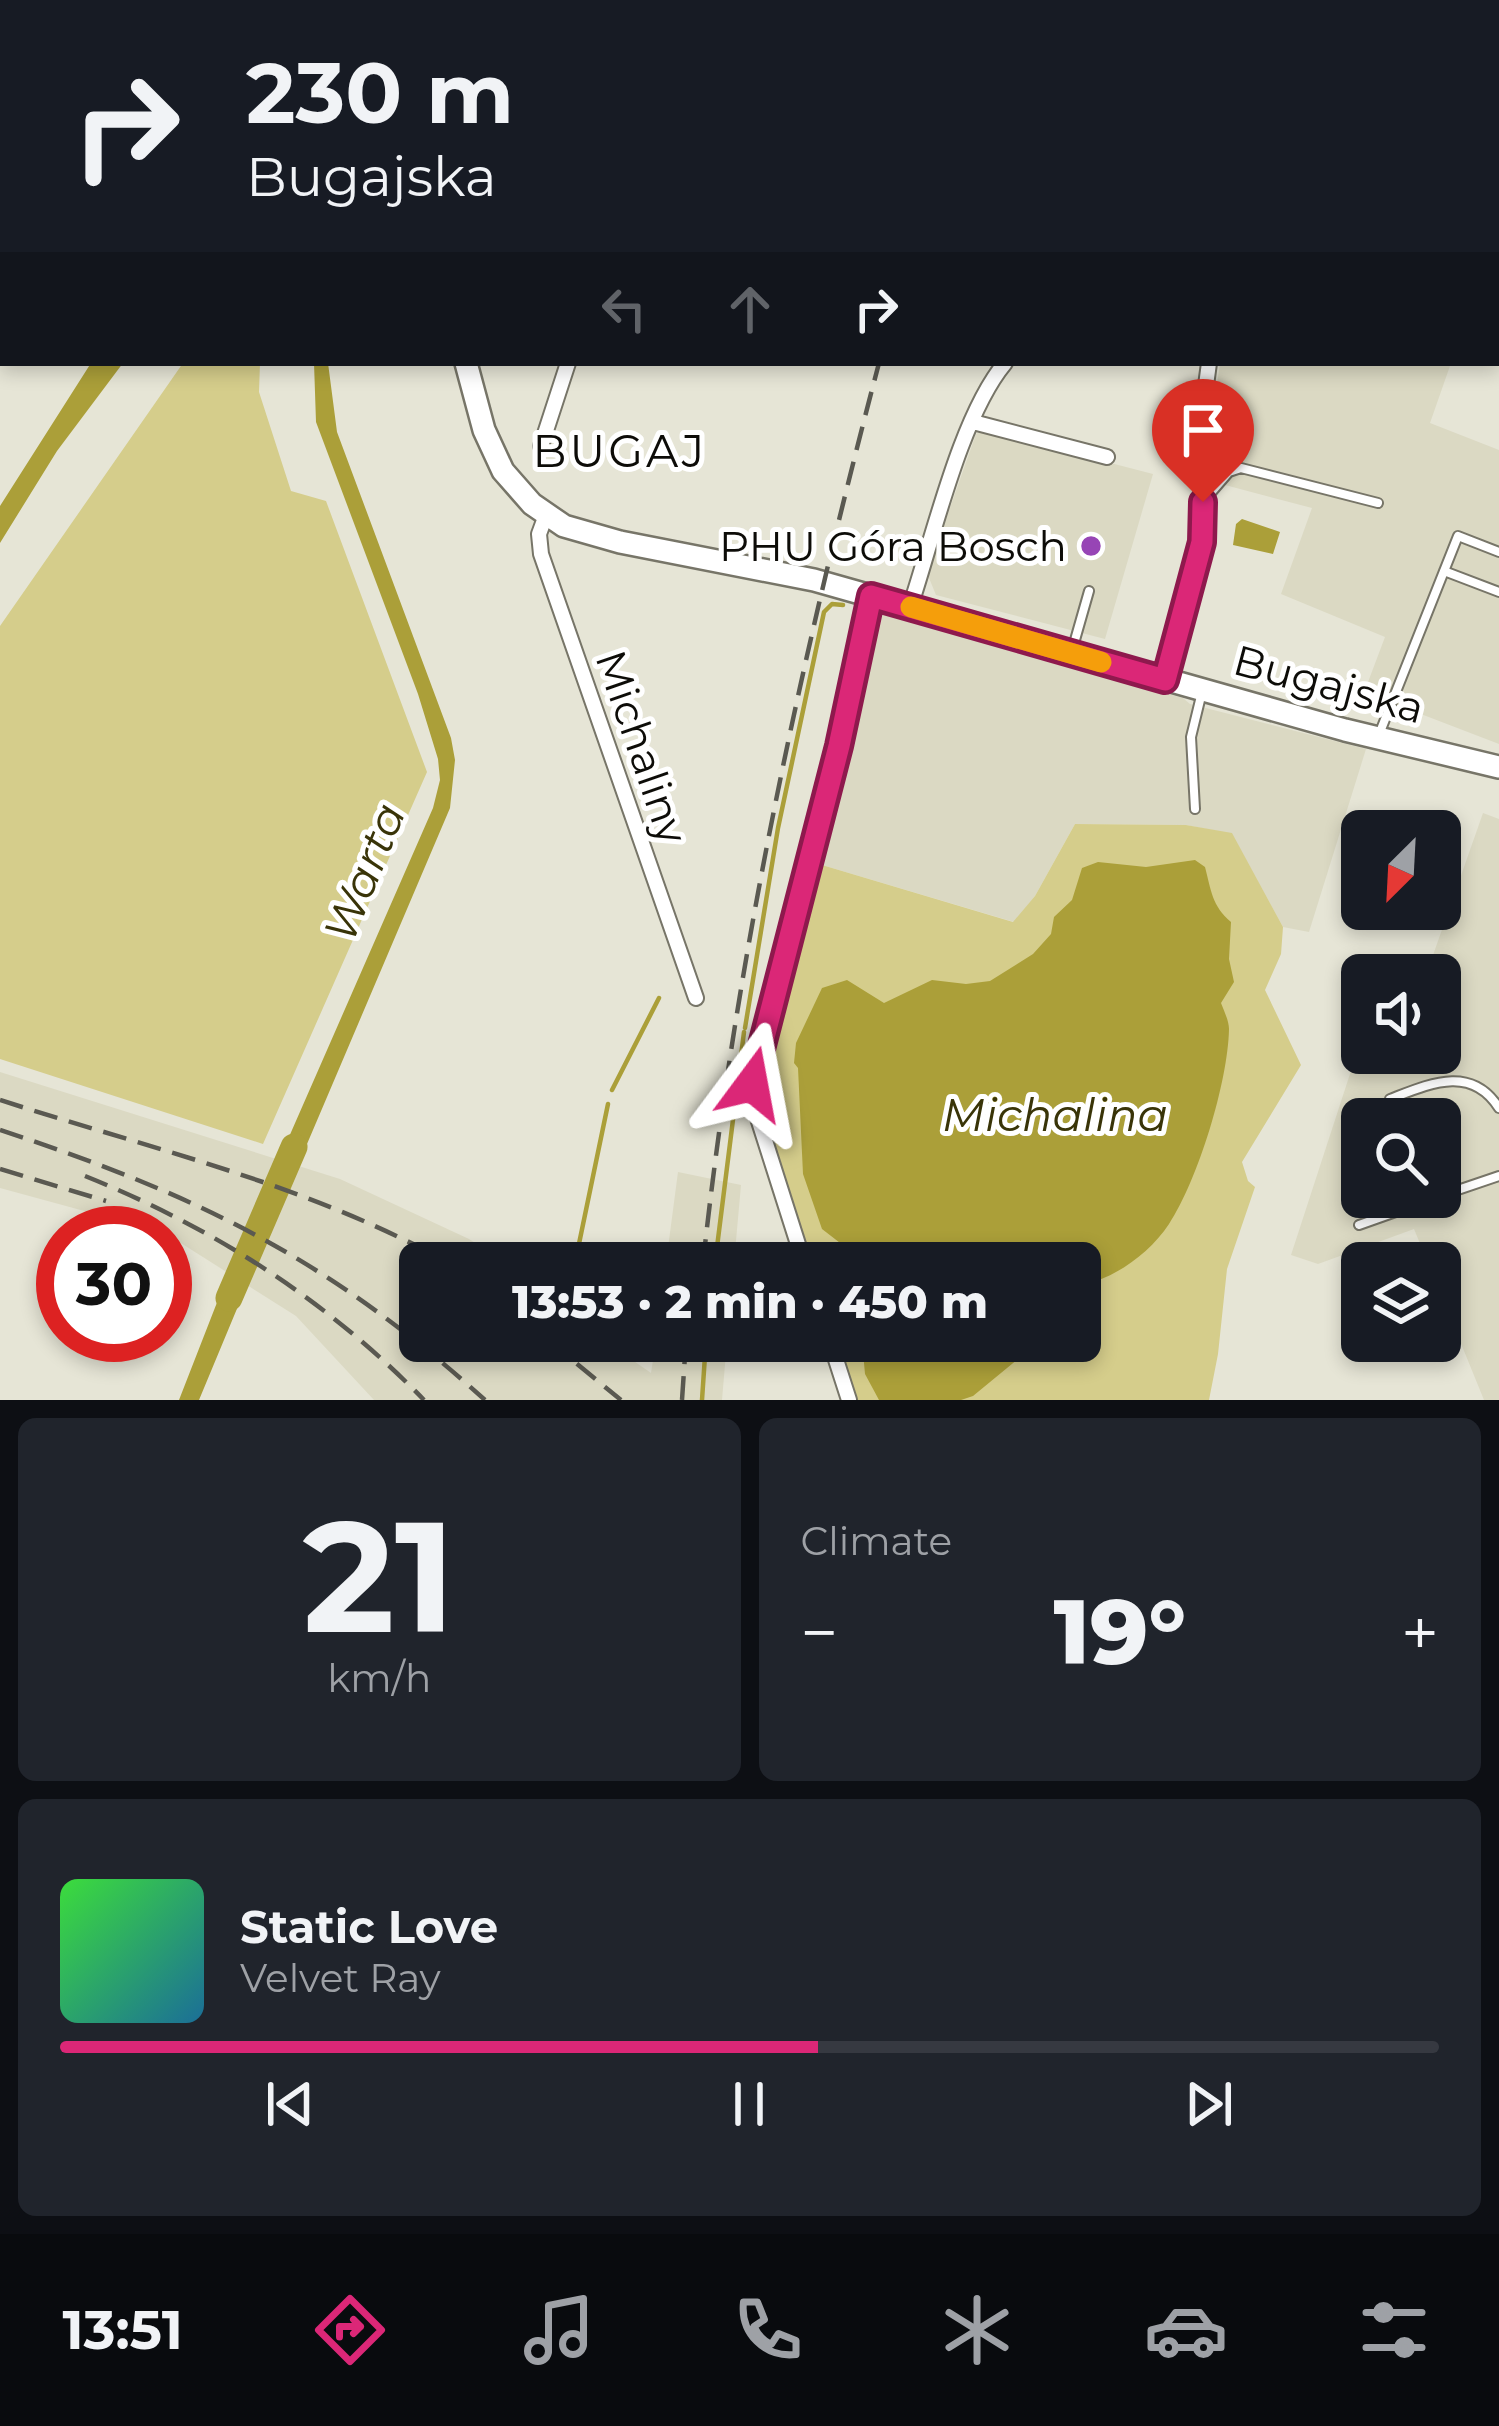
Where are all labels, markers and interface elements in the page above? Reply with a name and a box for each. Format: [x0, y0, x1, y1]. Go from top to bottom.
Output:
text: 230 m [246, 42, 514, 144]
icon: right [48, 48, 204, 204]
text: Bugajska [246, 144, 497, 210]
icon: left [591, 276, 657, 342]
icon: ahead [717, 276, 783, 342]
icon: right [843, 276, 909, 342]
pin [1152, 379, 1254, 502]
icon: arrive [1170, 397, 1236, 463]
district label: BUGAJ [533, 423, 707, 478]
place label: PHU Góra Bosch [719, 520, 1067, 572]
marker: PHU Góra Bosch [1078, 533, 1104, 559]
street label: Bugajska [1228, 634, 1430, 734]
street label: Michaliny [585, 644, 699, 851]
water label: Warta [312, 795, 416, 949]
north arrow [1341, 810, 1461, 930]
map controls [1341, 810, 1461, 1362]
button: sound [1341, 954, 1461, 1074]
position arrow [689, 1021, 815, 1147]
water label: Michalina [942, 1087, 1168, 1142]
button: search [1341, 1098, 1461, 1218]
speed limit sign: 30 [36, 1206, 192, 1362]
button: layers [1341, 1242, 1461, 1362]
text: 13:53 · 2 min · 450 m [512, 1274, 988, 1329]
text: 21 [303, 1481, 456, 1671]
text: Climate [801, 1517, 952, 1565]
text: 19° [1054, 1577, 1186, 1687]
text: − [801, 1592, 838, 1673]
text: + [1401, 1592, 1439, 1673]
text: km/h [327, 1654, 431, 1702]
text: Static Love [240, 1899, 498, 1954]
text: Velvet Ray [240, 1954, 441, 2002]
icon: previous [257, 2071, 323, 2137]
icon: pause [716, 2071, 782, 2137]
icon: next [1176, 2071, 1242, 2137]
icon: directions [308, 2288, 392, 2372]
icon: music [517, 2288, 601, 2372]
icon: phone [726, 2288, 810, 2372]
icon: climate [935, 2288, 1019, 2372]
icon: car [1144, 2288, 1228, 2372]
icon: filters [1352, 2288, 1436, 2372]
text: 13:51 [62, 2297, 183, 2363]

